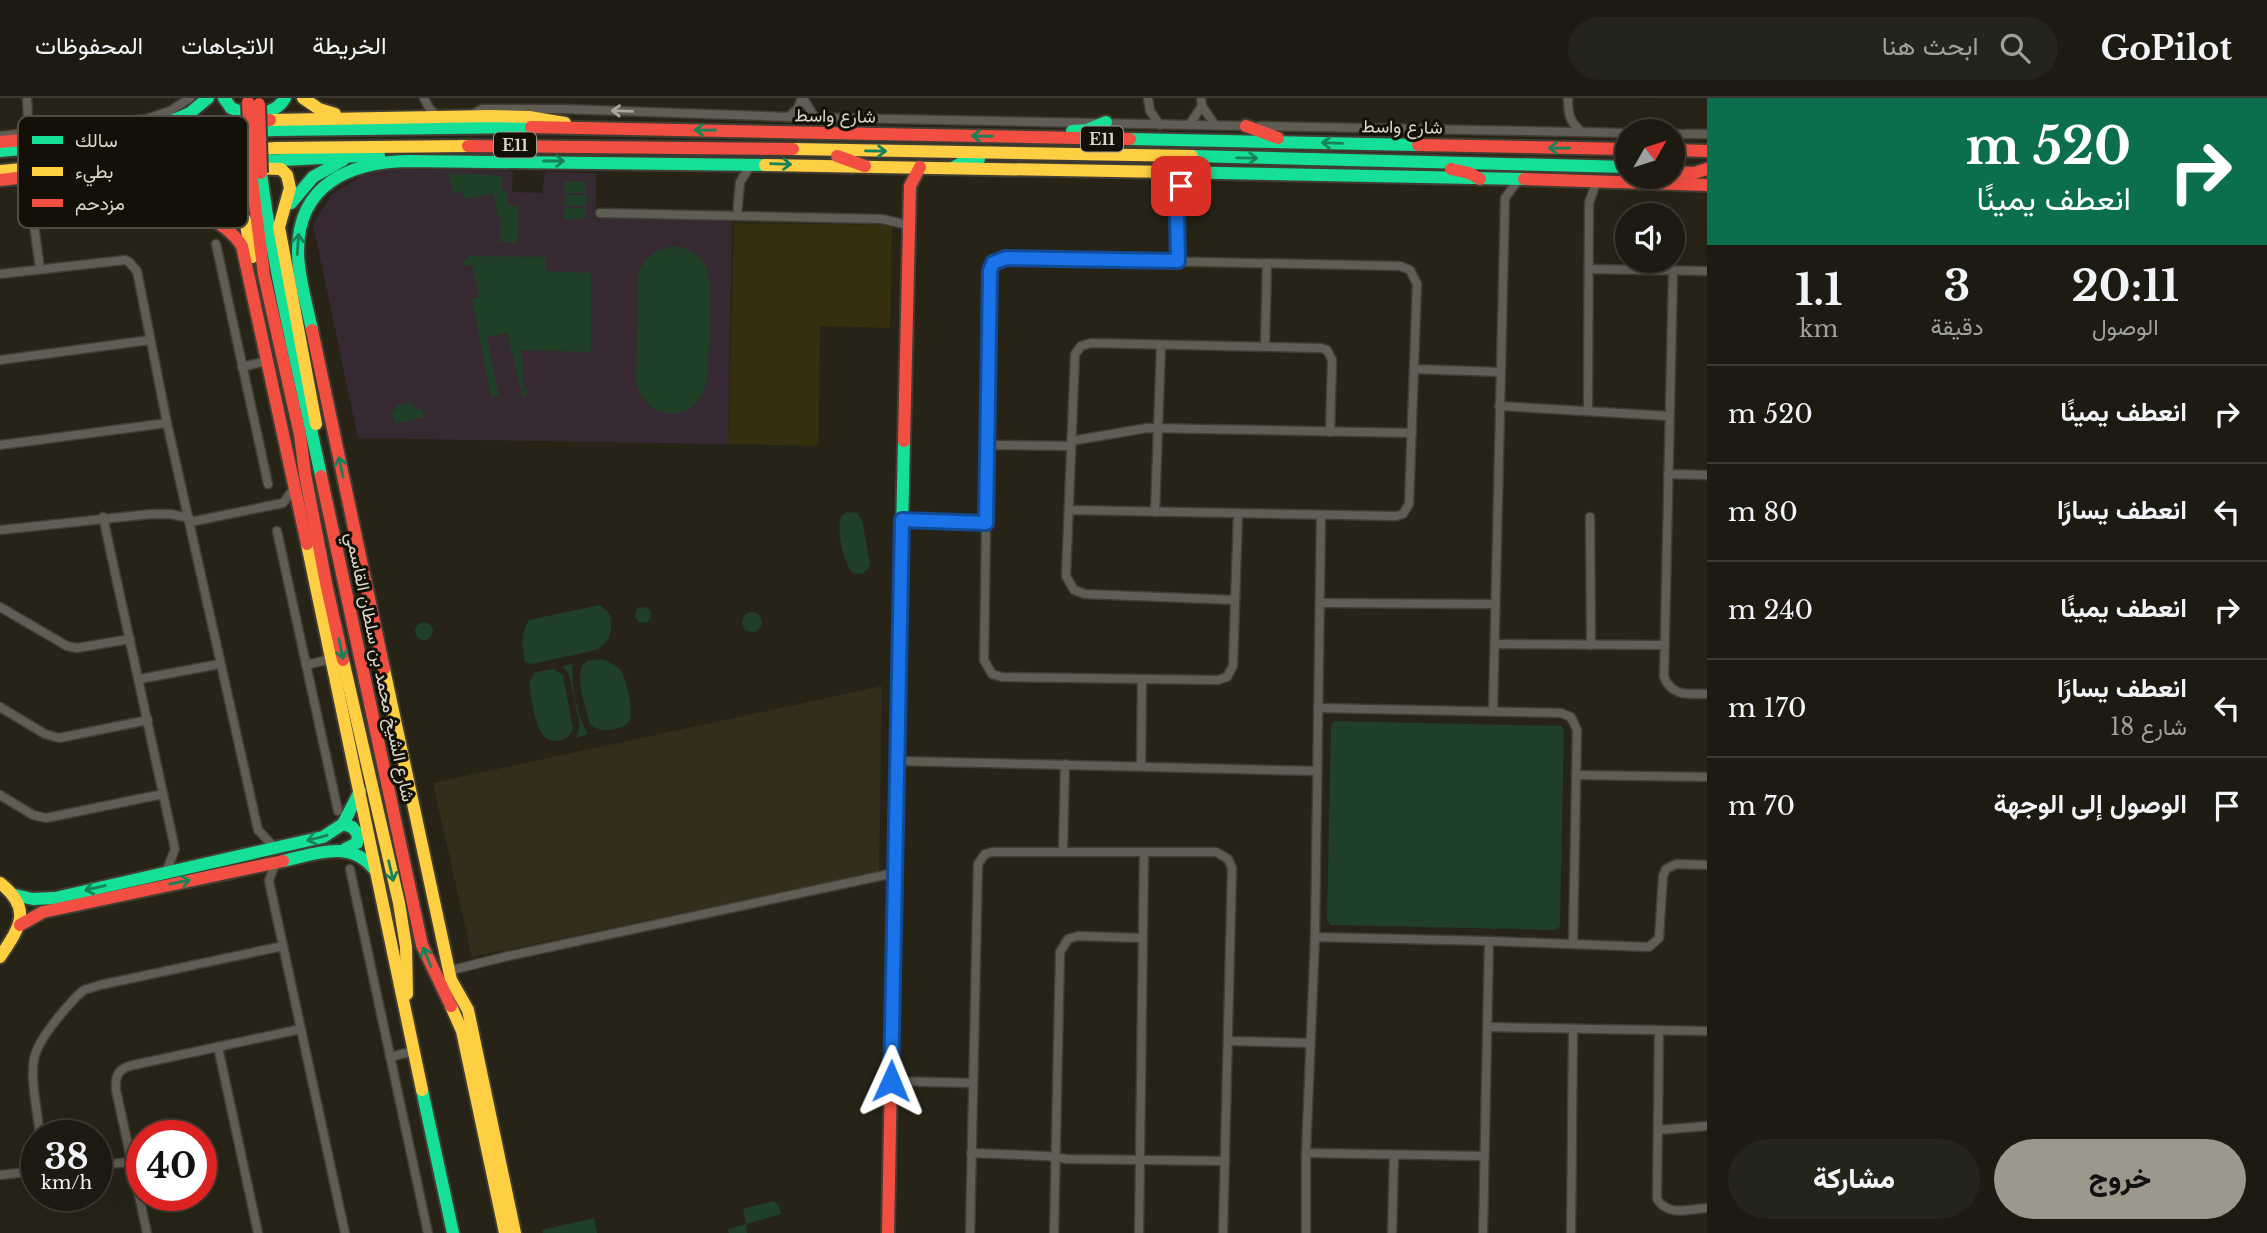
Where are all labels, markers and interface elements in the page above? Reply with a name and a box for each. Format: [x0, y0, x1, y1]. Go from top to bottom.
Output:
search box [1568, 17, 2058, 80]
text: GoPilot [2100, 28, 2232, 69]
icon: search [1996, 29, 2034, 67]
text: ابحث هنا [1882, 30, 1978, 62]
text: المحفوظات [35, 31, 143, 60]
text: الاتجاهات [181, 31, 274, 60]
text: الخريطة [312, 31, 387, 60]
street label: شارع واسط [794, 104, 876, 129]
one-way arrow [611, 105, 634, 118]
street label: شارع واسط [1361, 115, 1443, 140]
legend [18, 116, 248, 228]
text: 520 m [1966, 116, 2131, 177]
north arrow [1615, 119, 1685, 189]
map controls [1615, 119, 1685, 273]
one-way arrow [694, 123, 717, 137]
road number: E11 [1081, 126, 1123, 152]
icon: right [2155, 126, 2246, 217]
text: سالك [75, 129, 118, 152]
one-way arrow [971, 130, 994, 143]
road number: E11 [494, 132, 536, 158]
one-way arrow [1321, 137, 1344, 150]
one-way arrow [1548, 141, 1571, 155]
one-way arrow [864, 144, 887, 158]
one-way arrow [1235, 151, 1258, 164]
one-way arrow [542, 154, 565, 168]
pin [1151, 156, 1211, 216]
one-way arrow [770, 157, 793, 170]
text: بطيء [75, 160, 113, 187]
icon: arrive [1162, 167, 1200, 205]
text: انعطف يمينًا [1977, 179, 2131, 219]
text: مزدحم [75, 192, 125, 216]
button: sound [1615, 203, 1685, 273]
one-way arrow [292, 233, 305, 256]
text: 3 [1944, 260, 1970, 312]
text: 20:11 [2072, 260, 2179, 312]
text: 1.1 [1795, 264, 1842, 316]
text: دقيقة [1930, 313, 1984, 341]
text: الوصول [2092, 313, 2158, 341]
text: km [1799, 315, 1838, 343]
icon: right [2208, 395, 2246, 433]
text: انعطف يمينًا [2060, 396, 2187, 428]
text: 520 m [1728, 398, 1813, 430]
one-way arrow [333, 456, 347, 479]
icon: left [2208, 493, 2246, 531]
text: انعطف يسارًا [2057, 494, 2187, 526]
text: 80 m [1728, 496, 1798, 528]
street label: شارع الشيخ محمد بن سلطان القاسمي [337, 530, 419, 805]
icon: right [2208, 591, 2246, 629]
text: انعطف يمينًا [2060, 592, 2187, 624]
text: 240 m [1728, 594, 1813, 626]
one-way arrow [334, 637, 348, 660]
text: انعطف يسارًا [2057, 672, 2187, 704]
icon: left [2208, 689, 2246, 727]
text: 170 m [1728, 692, 1807, 724]
text: شارع 18 [2110, 713, 2187, 741]
icon: arrive [2208, 787, 2246, 825]
text: الوصول إلى الوجهة [1993, 788, 2187, 820]
text: 70 m [1728, 790, 1795, 822]
one-way arrow [306, 832, 328, 845]
one-way arrow [385, 859, 399, 882]
one-way arrow [168, 875, 191, 888]
one-way arrow [84, 882, 107, 896]
one-way arrow [419, 947, 432, 968]
position arrow [854, 1044, 928, 1118]
speed limit sign: 40 [126, 1120, 217, 1211]
text: 38 [44, 1135, 89, 1178]
button: مشاركة [1728, 1139, 1980, 1219]
button: خروج [1994, 1139, 2246, 1219]
text: km/h [41, 1172, 92, 1194]

